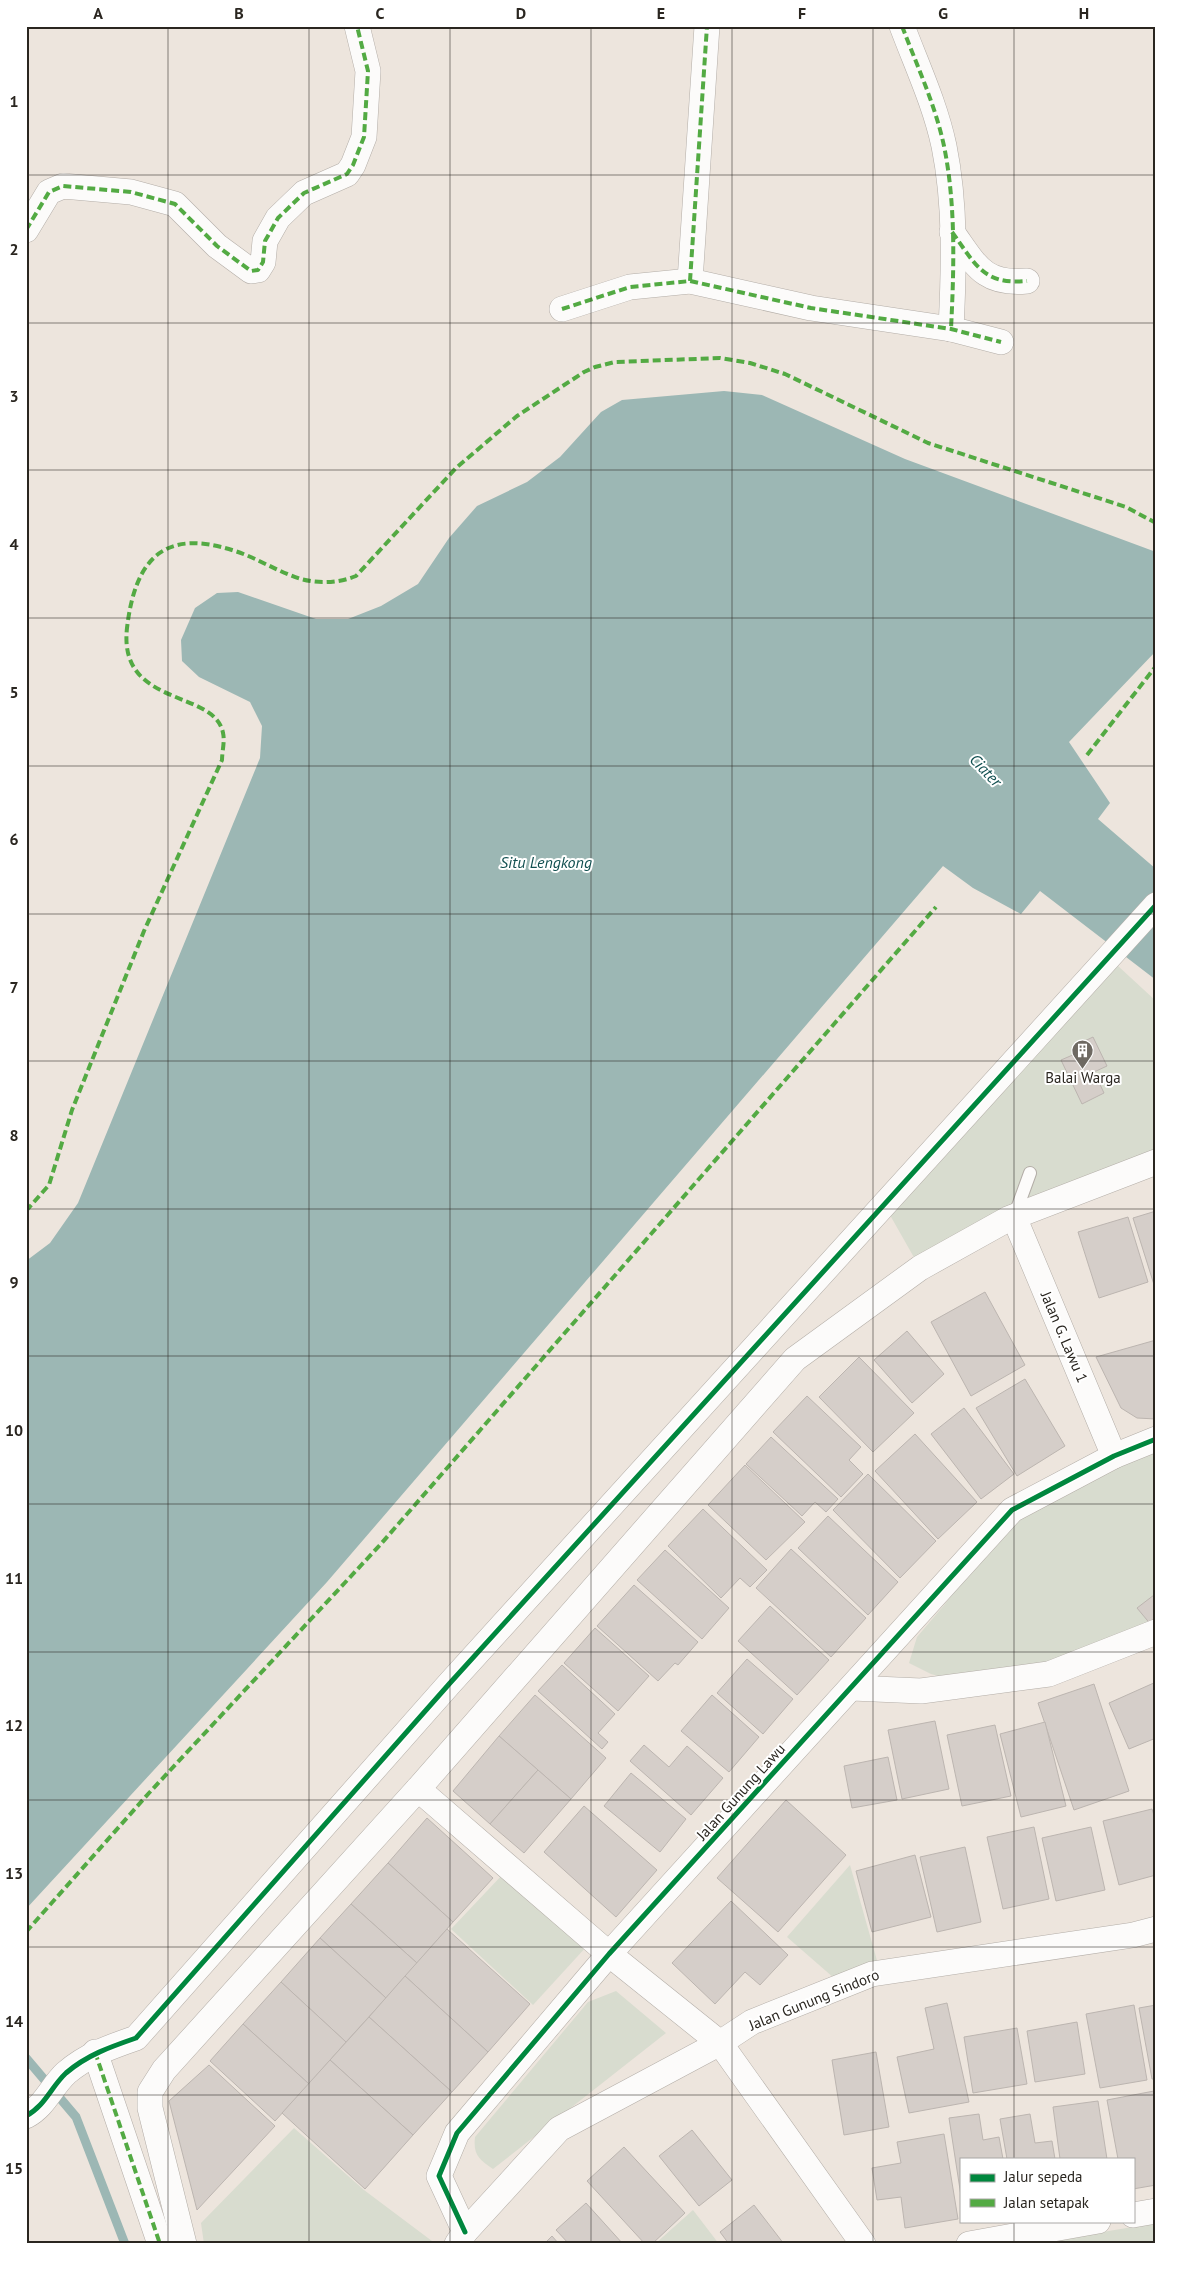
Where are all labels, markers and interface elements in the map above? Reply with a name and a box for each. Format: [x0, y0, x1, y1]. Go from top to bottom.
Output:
text: A [93, 3, 103, 23]
text: B [234, 3, 244, 23]
text: C [376, 3, 385, 23]
text: D [516, 3, 526, 23]
text: E [657, 3, 665, 23]
text: F [798, 3, 806, 23]
text: G [938, 3, 948, 23]
text: H [1079, 3, 1089, 23]
text: 1 [9, 91, 19, 111]
text: 2 [9, 239, 19, 259]
text: 3 [9, 386, 19, 406]
text: 4 [9, 534, 19, 554]
text: 5 [9, 682, 19, 702]
water label: Ciater [966, 749, 1008, 792]
text: 6 [9, 829, 19, 849]
water label: Situ Lengkong [500, 852, 592, 872]
text: 7 [9, 977, 19, 997]
building icon: Balai Warga [1071, 1038, 1095, 1069]
place label: Balai Warga [1045, 1068, 1121, 1087]
text: 8 [9, 1125, 19, 1145]
text: 9 [9, 1272, 19, 1292]
street label: Jalan G. Lawu 1 [1036, 1287, 1092, 1385]
text: 10 [5, 1420, 23, 1440]
text: 11 [5, 1568, 23, 1588]
text: 12 [5, 1715, 23, 1735]
street label: Jalan Gunung Lawu [692, 1739, 789, 1845]
text: 13 [5, 1863, 23, 1883]
street label: Jalan Gunung Sindoro [745, 1965, 882, 2035]
text: 14 [5, 2011, 23, 2031]
text: 15 [5, 2158, 23, 2178]
legend [960, 2158, 1134, 2222]
text: Jalur sepeda [1003, 2167, 1083, 2186]
text: Jalan setapak [1003, 2193, 1090, 2212]

